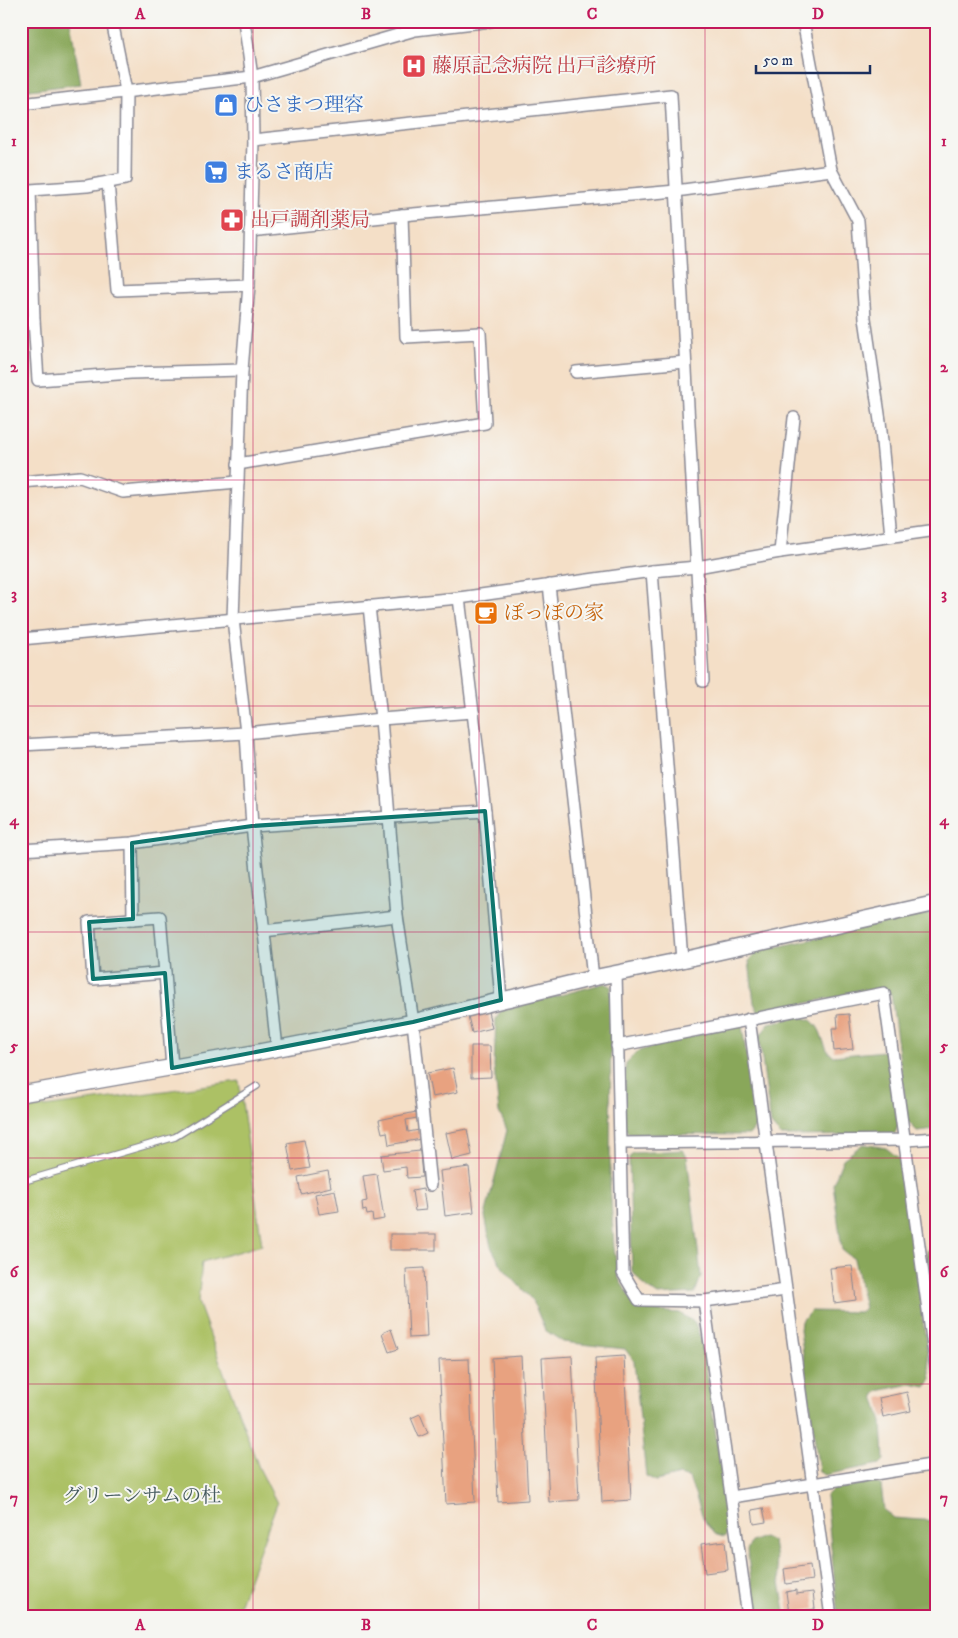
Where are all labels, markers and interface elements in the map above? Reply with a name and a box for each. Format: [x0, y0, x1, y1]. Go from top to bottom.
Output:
text: A [134, 4, 146, 24]
text: B [361, 4, 371, 24]
text: C [587, 4, 597, 24]
text: D [812, 4, 824, 24]
scale bar [756, 42, 869, 74]
text: 50 m [763, 51, 793, 70]
hospital icon: 藤原記念病院 出戸診療所 [401, 53, 427, 79]
place label: 藤原記念病院 出戸診療所 [432, 54, 656, 79]
shop icon: ひさまつ理容 [213, 92, 239, 118]
place label: ひさまつ理容 [244, 93, 364, 118]
text: 1 [11, 131, 17, 151]
text: 1 [941, 131, 947, 151]
supermarket icon: まるさ商店 [203, 159, 229, 185]
place label: まるさ商店 [234, 160, 334, 185]
pharmacy icon: 出戸調剤薬局 [219, 207, 245, 233]
place label: 出戸調剤薬局 [250, 208, 370, 233]
text: 2 [10, 357, 19, 377]
text: 2 [940, 357, 949, 377]
text: 3 [11, 584, 17, 604]
text: 3 [941, 584, 947, 604]
cafe icon: ぽっぽの家 [473, 600, 499, 626]
place label: ぽっぽの家 [504, 601, 604, 626]
text: 4 [8, 810, 19, 830]
text: 4 [938, 810, 949, 830]
text: 5 [9, 1036, 18, 1056]
text: 5 [939, 1036, 948, 1056]
text: 6 [10, 1262, 20, 1282]
text: 6 [940, 1262, 950, 1282]
park label: グリーンサムの杜 [63, 1484, 221, 1509]
text: 7 [10, 1488, 18, 1508]
text: 7 [940, 1488, 948, 1508]
text: A [134, 1615, 146, 1635]
text: B [361, 1615, 371, 1635]
text: C [587, 1615, 597, 1635]
text: D [812, 1615, 824, 1635]

